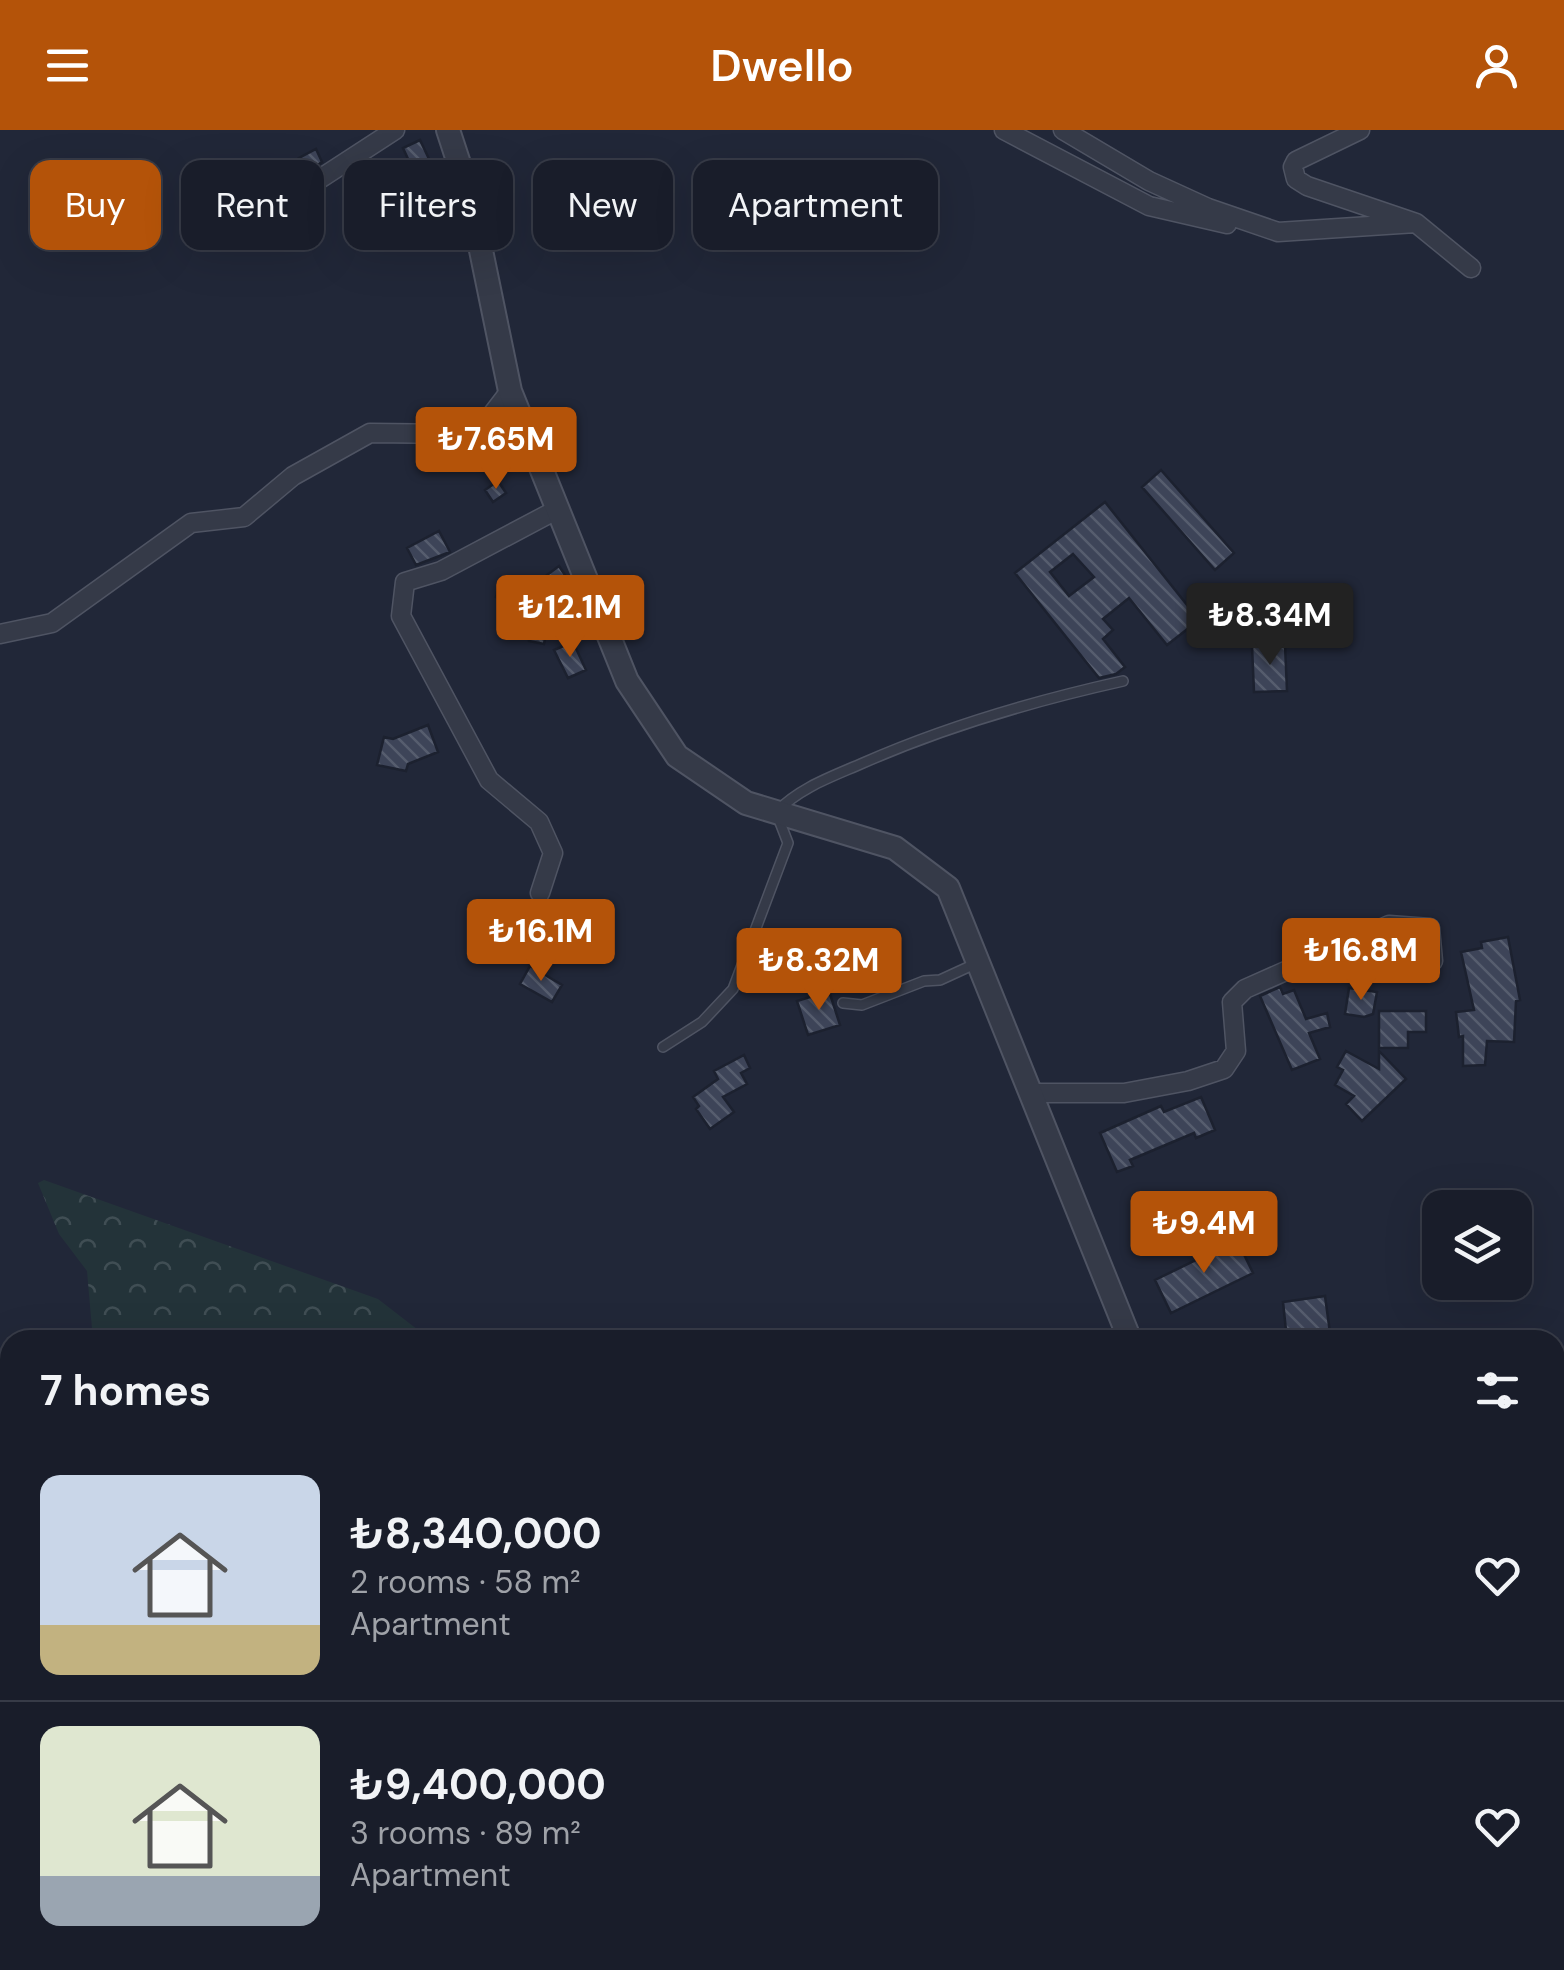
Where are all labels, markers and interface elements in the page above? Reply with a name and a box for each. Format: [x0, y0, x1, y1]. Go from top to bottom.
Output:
text: Dwello [710, 36, 854, 95]
icon: menu [40, 38, 95, 93]
icon: person [1469, 38, 1524, 93]
chip: Buy [30, 160, 161, 250]
chip: Rent [181, 160, 324, 250]
chip: Filters [344, 160, 513, 250]
chip: New [533, 160, 673, 250]
chip: Apartment [693, 160, 938, 250]
pin: ₺7.65M [415, 407, 577, 492]
text: ₺7.65M [438, 418, 554, 460]
pin: ₺12.1M [489, 575, 651, 660]
pin: ₺8.34M [1189, 583, 1351, 668]
text: ₺12.1M [518, 586, 622, 628]
text: ₺8.34M [1208, 594, 1332, 636]
pin: ₺16.1M [460, 899, 622, 984]
text: ₺16.1M [489, 910, 593, 952]
pin: ₺16.8M [1280, 918, 1442, 1003]
pin: ₺8.32M [738, 928, 900, 1013]
text: ₺16.8M [1304, 929, 1418, 971]
text: ₺8.32M [759, 939, 879, 981]
map controls [1422, 1190, 1532, 1300]
button: layers [1422, 1190, 1532, 1300]
pin: ₺9.4M [1134, 1191, 1274, 1276]
text: ₺9.4M [1152, 1202, 1256, 1244]
text: 7 homes [40, 1363, 211, 1418]
icon: filters [1470, 1363, 1525, 1418]
text: ₺8,340,000 [350, 1506, 602, 1561]
icon: home [120, 1515, 240, 1635]
icon: heart [1470, 1548, 1525, 1603]
text: 2 rooms · 58 m² [350, 1561, 581, 1603]
text: Apartment [350, 1603, 511, 1645]
text: ₺9,400,000 [350, 1757, 606, 1812]
icon: home [120, 1766, 240, 1886]
icon: heart [1470, 1799, 1525, 1854]
text: 3 rooms · 89 m² [350, 1812, 581, 1854]
text: Apartment [350, 1854, 511, 1896]

